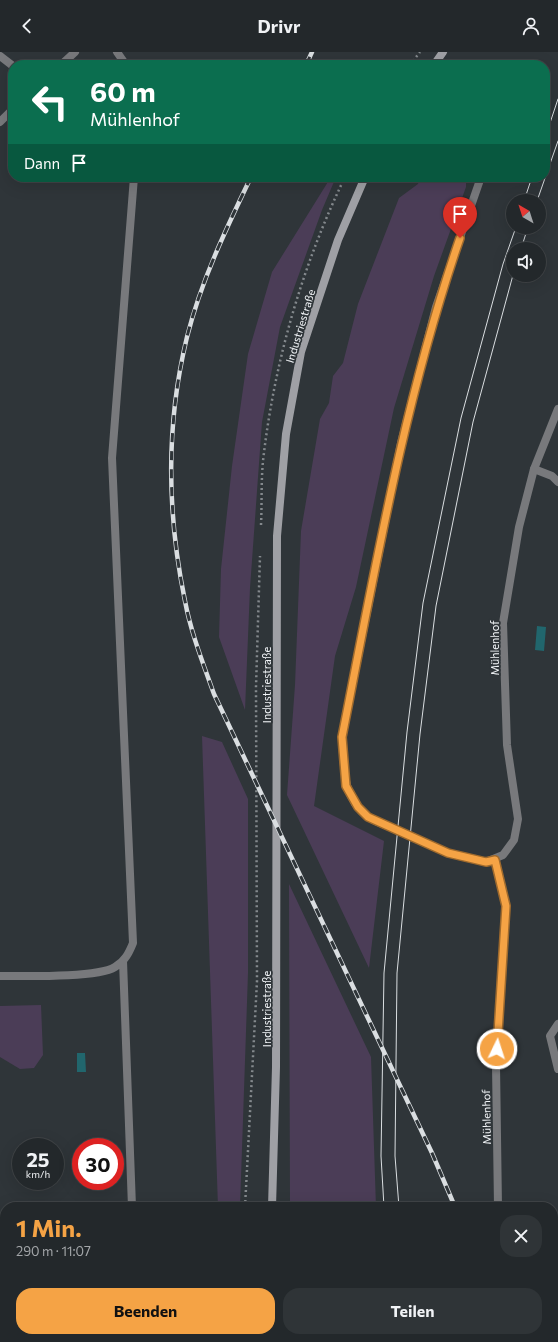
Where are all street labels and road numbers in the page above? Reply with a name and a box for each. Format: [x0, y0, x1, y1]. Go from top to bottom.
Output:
street label: Industriestraße [283, 287, 317, 364]
street label: Mühlenhof [488, 620, 501, 676]
street label: Industriestraße [260, 647, 273, 723]
street label: Industriestraße [260, 971, 273, 1047]
street label: Mühlenhof [479, 1089, 493, 1145]

